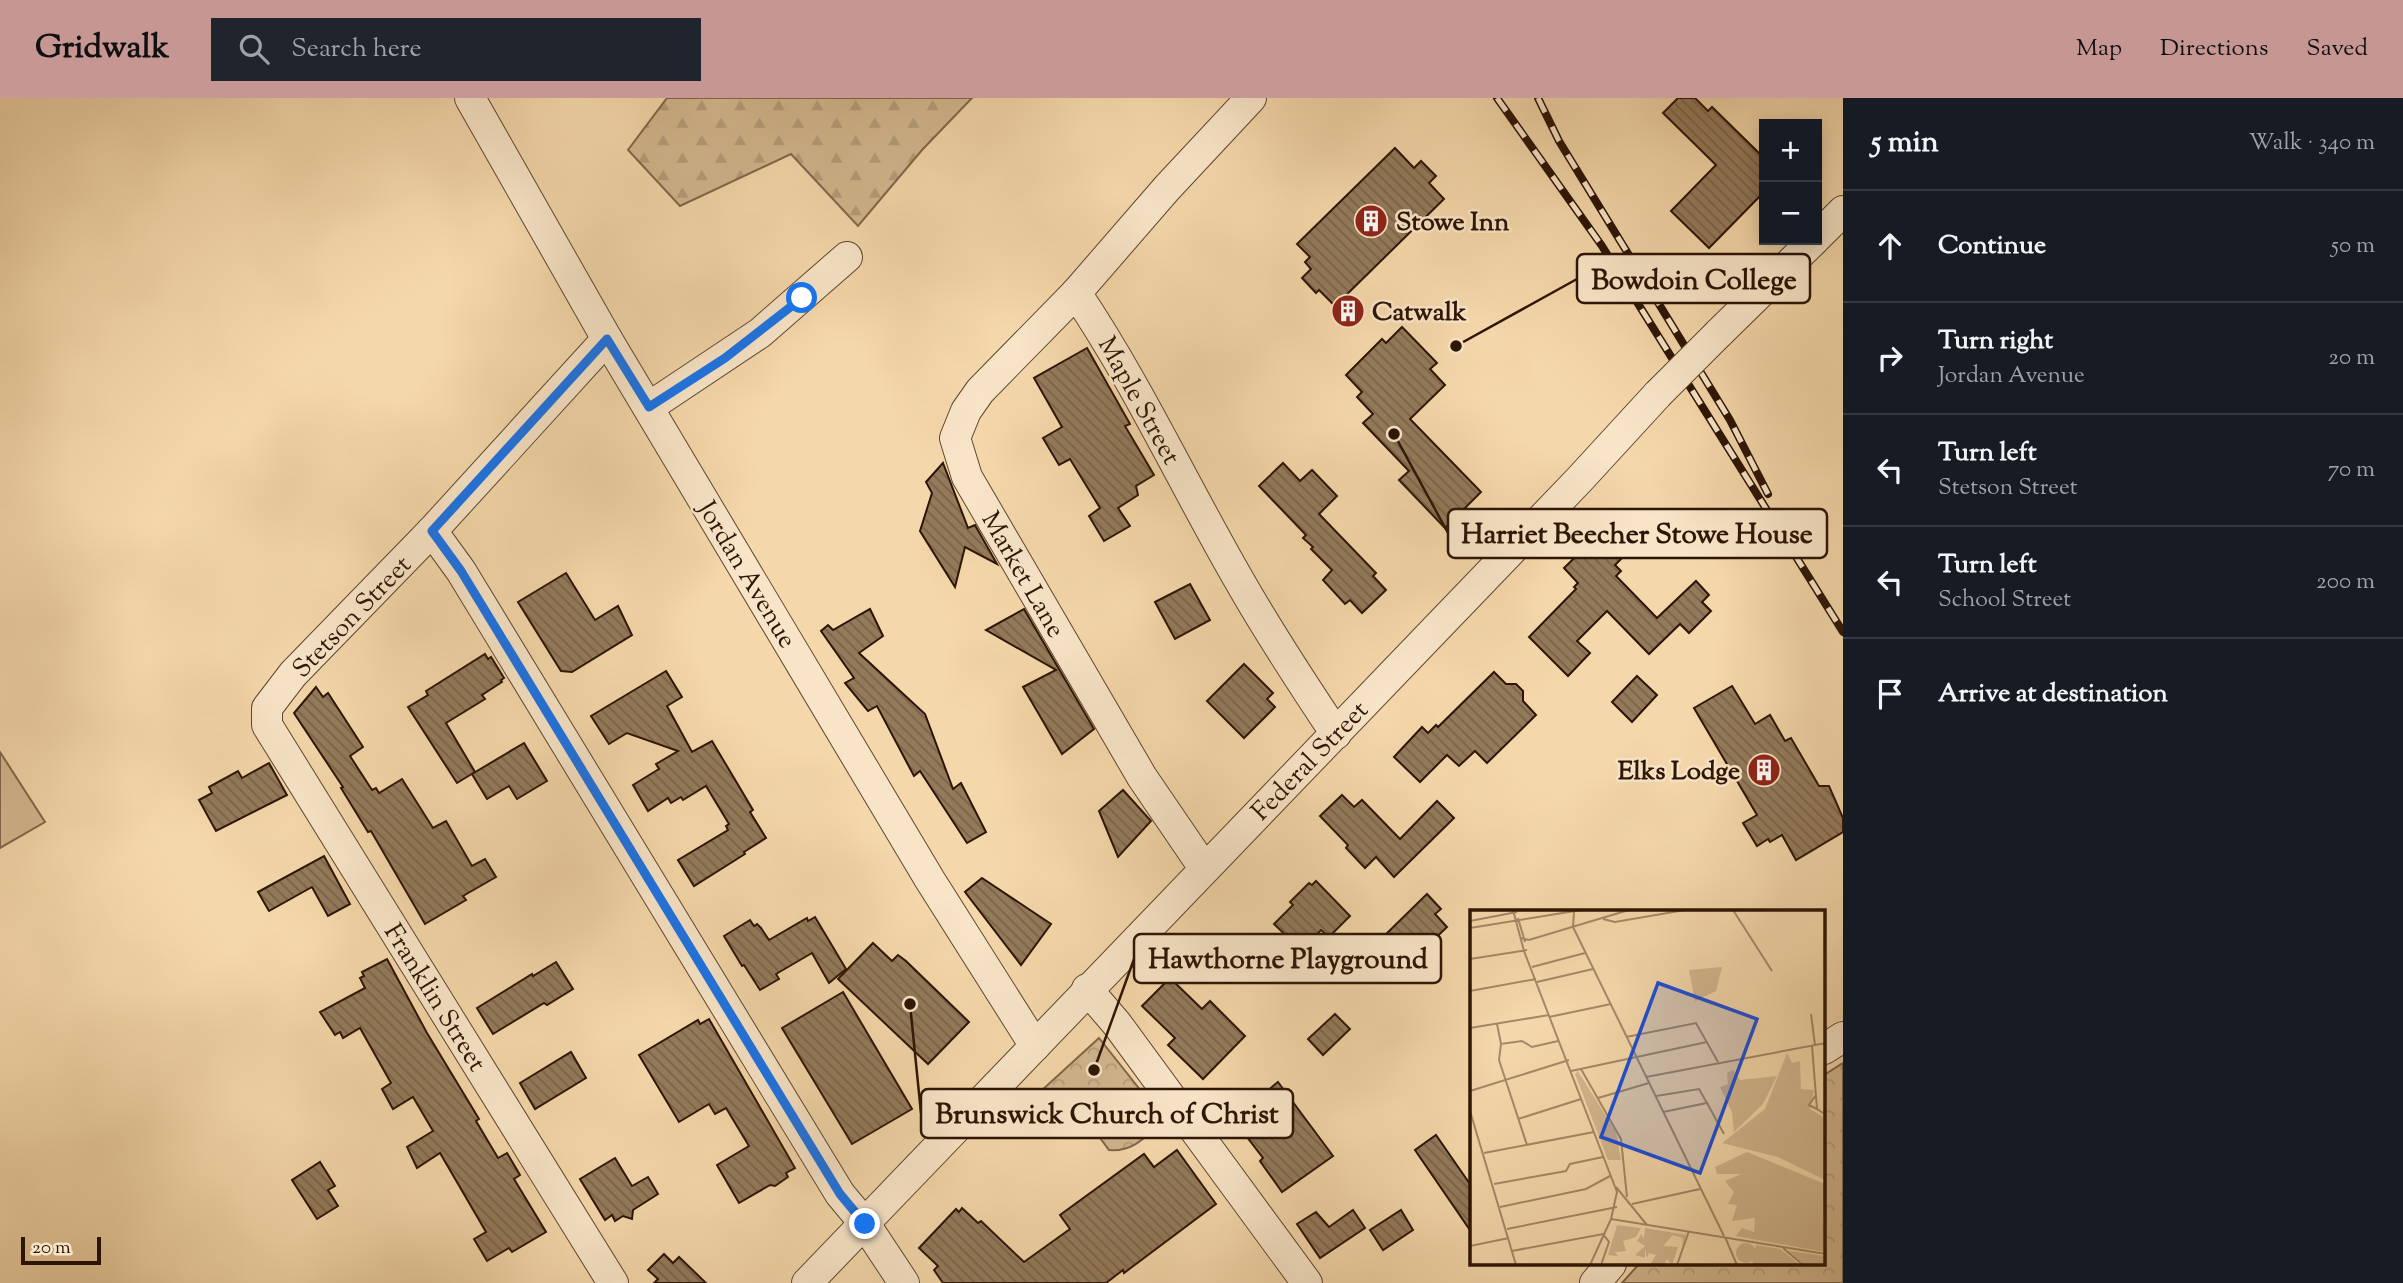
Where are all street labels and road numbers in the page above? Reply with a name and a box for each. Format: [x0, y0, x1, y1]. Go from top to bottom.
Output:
street label: Maple Street [1087, 330, 1188, 472]
street label: Jordan Avenue [686, 493, 804, 656]
street label: Market Lane [971, 505, 1073, 645]
street label: Stetson Street [285, 548, 421, 687]
street label: Federal Street [1244, 693, 1378, 830]
street label: Franklin Street [374, 917, 494, 1079]

